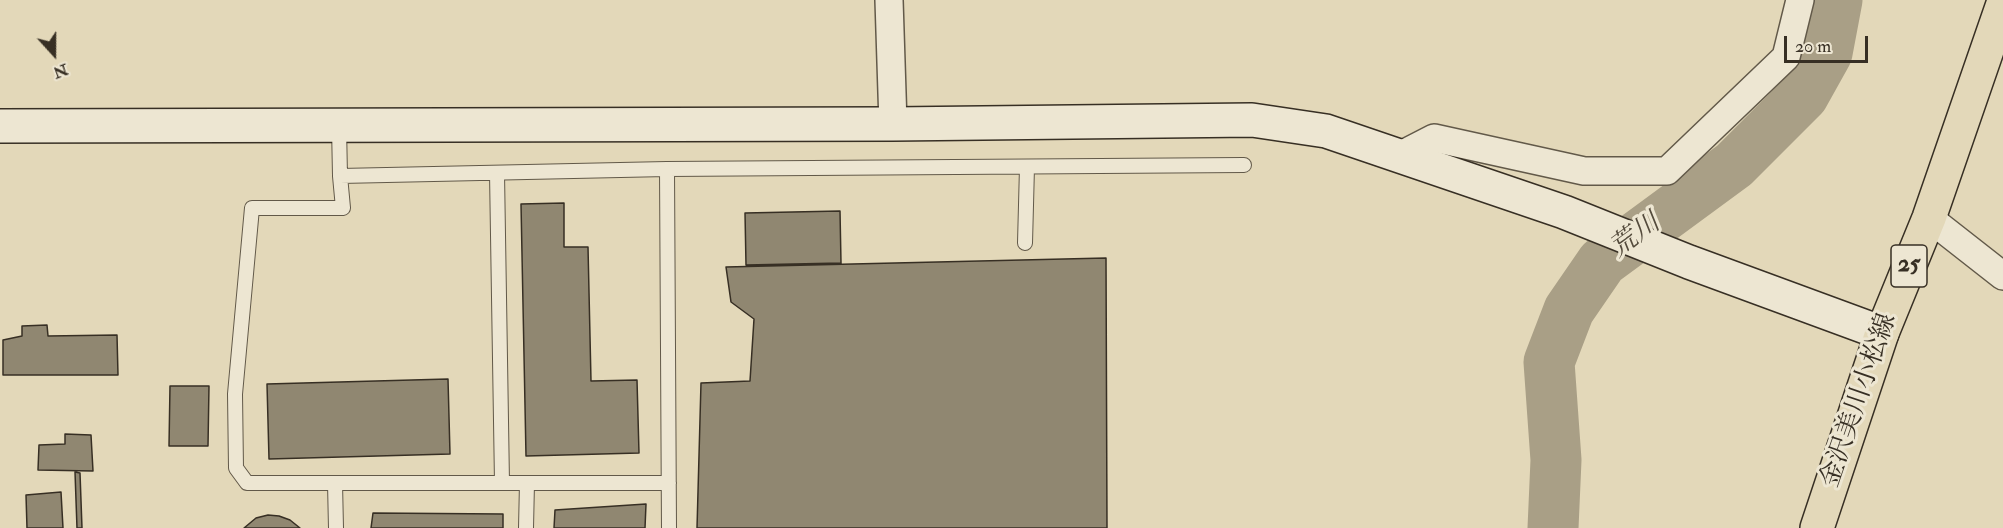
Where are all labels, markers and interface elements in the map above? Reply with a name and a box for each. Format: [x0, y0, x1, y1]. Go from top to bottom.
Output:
north arrow [24, 24, 84, 84]
scale bar [1787, 24, 1871, 62]
text: 20 m [1795, 35, 1831, 58]
text: N [50, 59, 71, 83]
water label: 荒川 [1605, 208, 1667, 266]
road number: 25 [1891, 245, 1927, 287]
street label: 金沢美川小松線 [1816, 310, 1904, 492]

